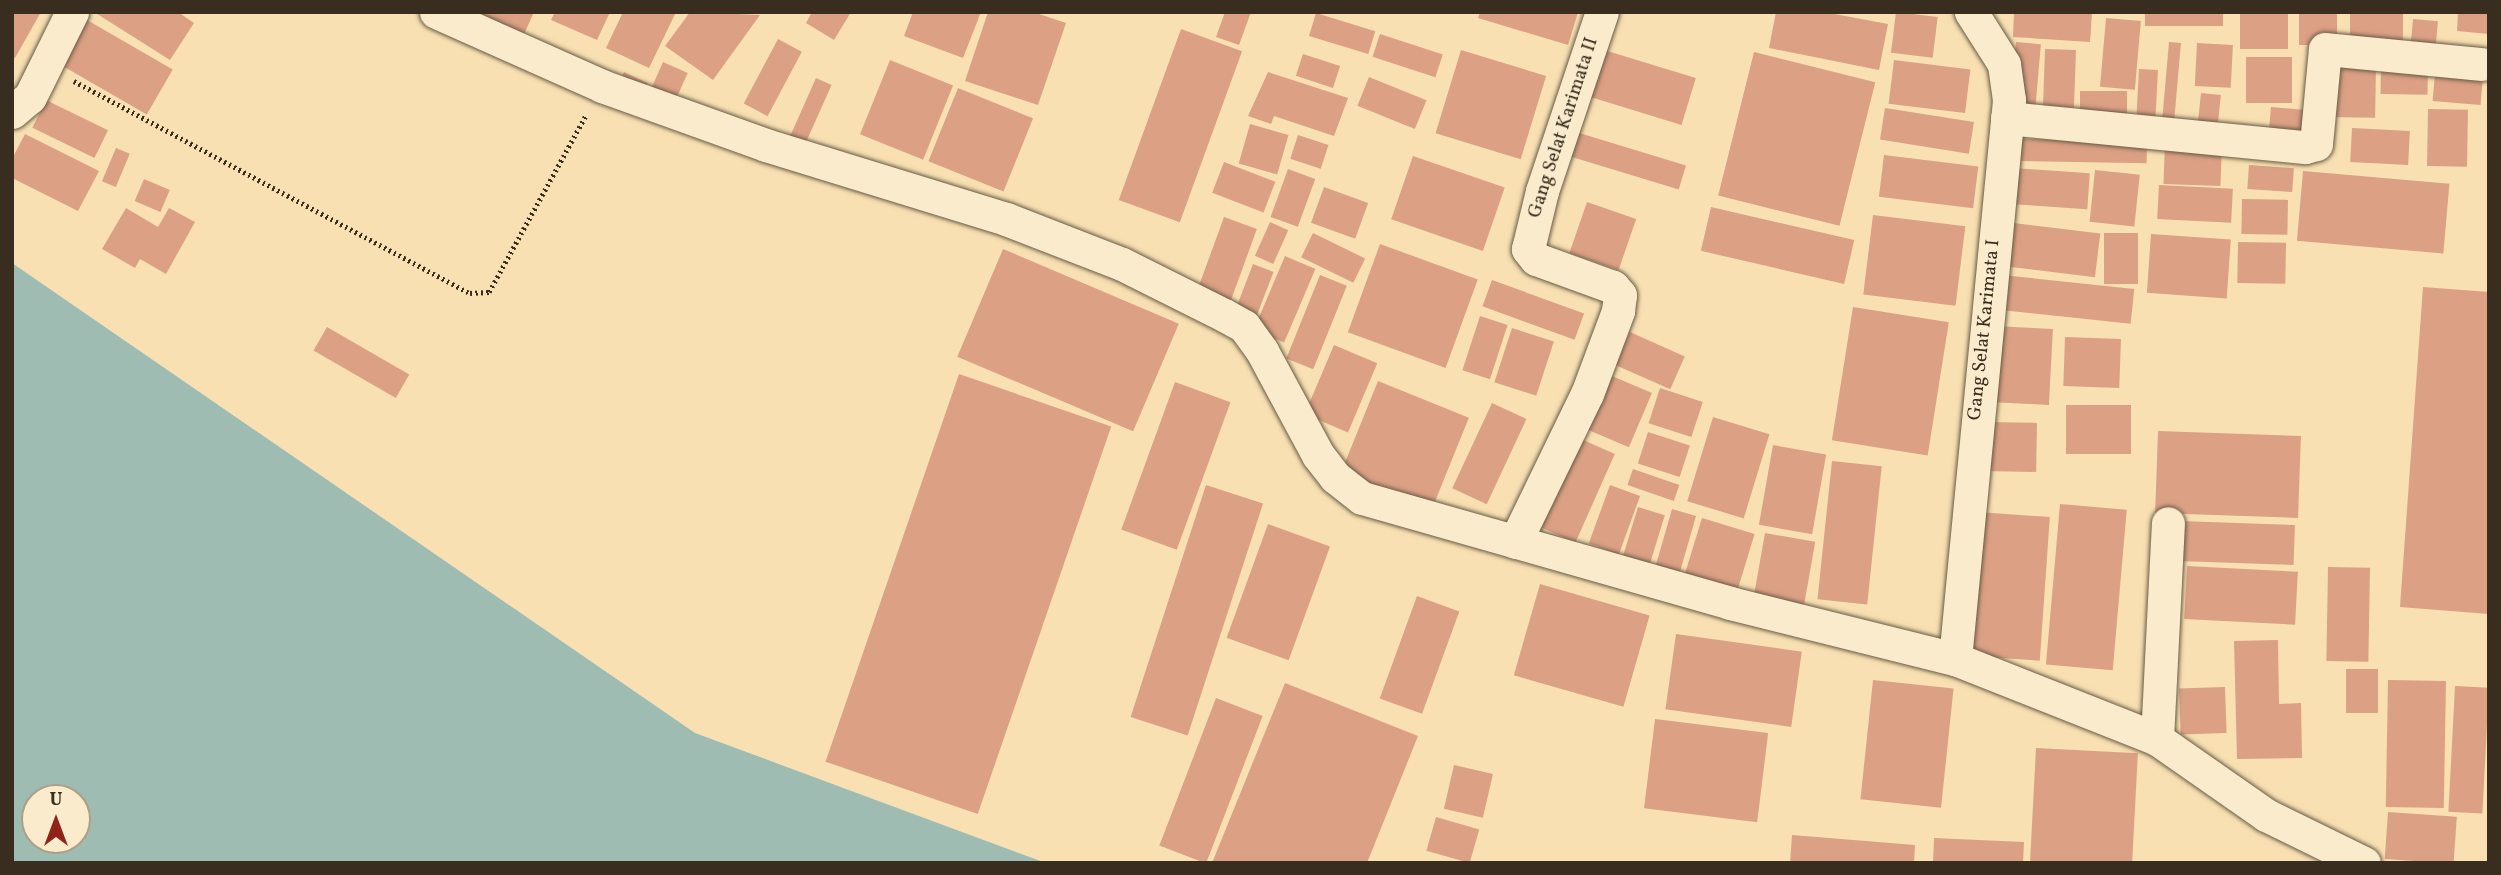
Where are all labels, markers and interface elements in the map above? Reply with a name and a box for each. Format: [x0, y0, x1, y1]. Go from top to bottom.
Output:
street label: Gang Selat Karimata II [1524, 35, 1604, 221]
street label: Gang Selat Karimata I [1964, 238, 2006, 422]
north arrow [21, 784, 91, 854]
text: U [49, 787, 63, 813]

